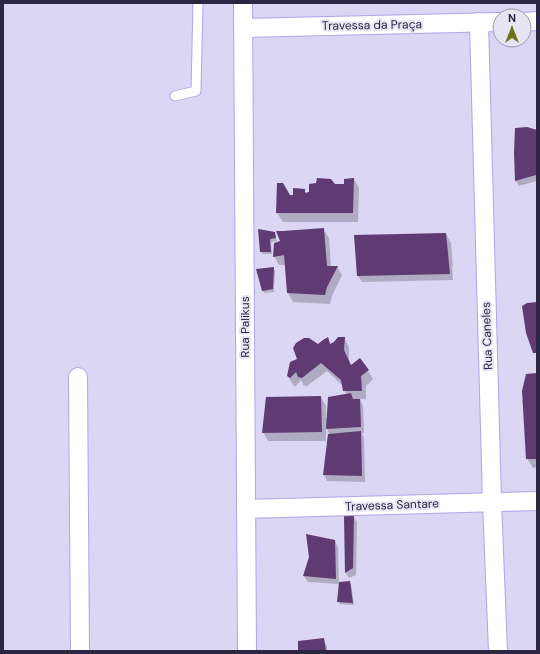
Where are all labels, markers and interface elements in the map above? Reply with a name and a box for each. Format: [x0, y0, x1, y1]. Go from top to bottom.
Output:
north arrow [492, 8, 532, 48]
text: N [508, 11, 516, 25]
street label: Travessa da Praça [322, 16, 422, 34]
street label: Rua Palikus [237, 296, 253, 358]
street label: Rua Caneles [478, 302, 496, 370]
street label: Travessa Santare [345, 495, 439, 515]

